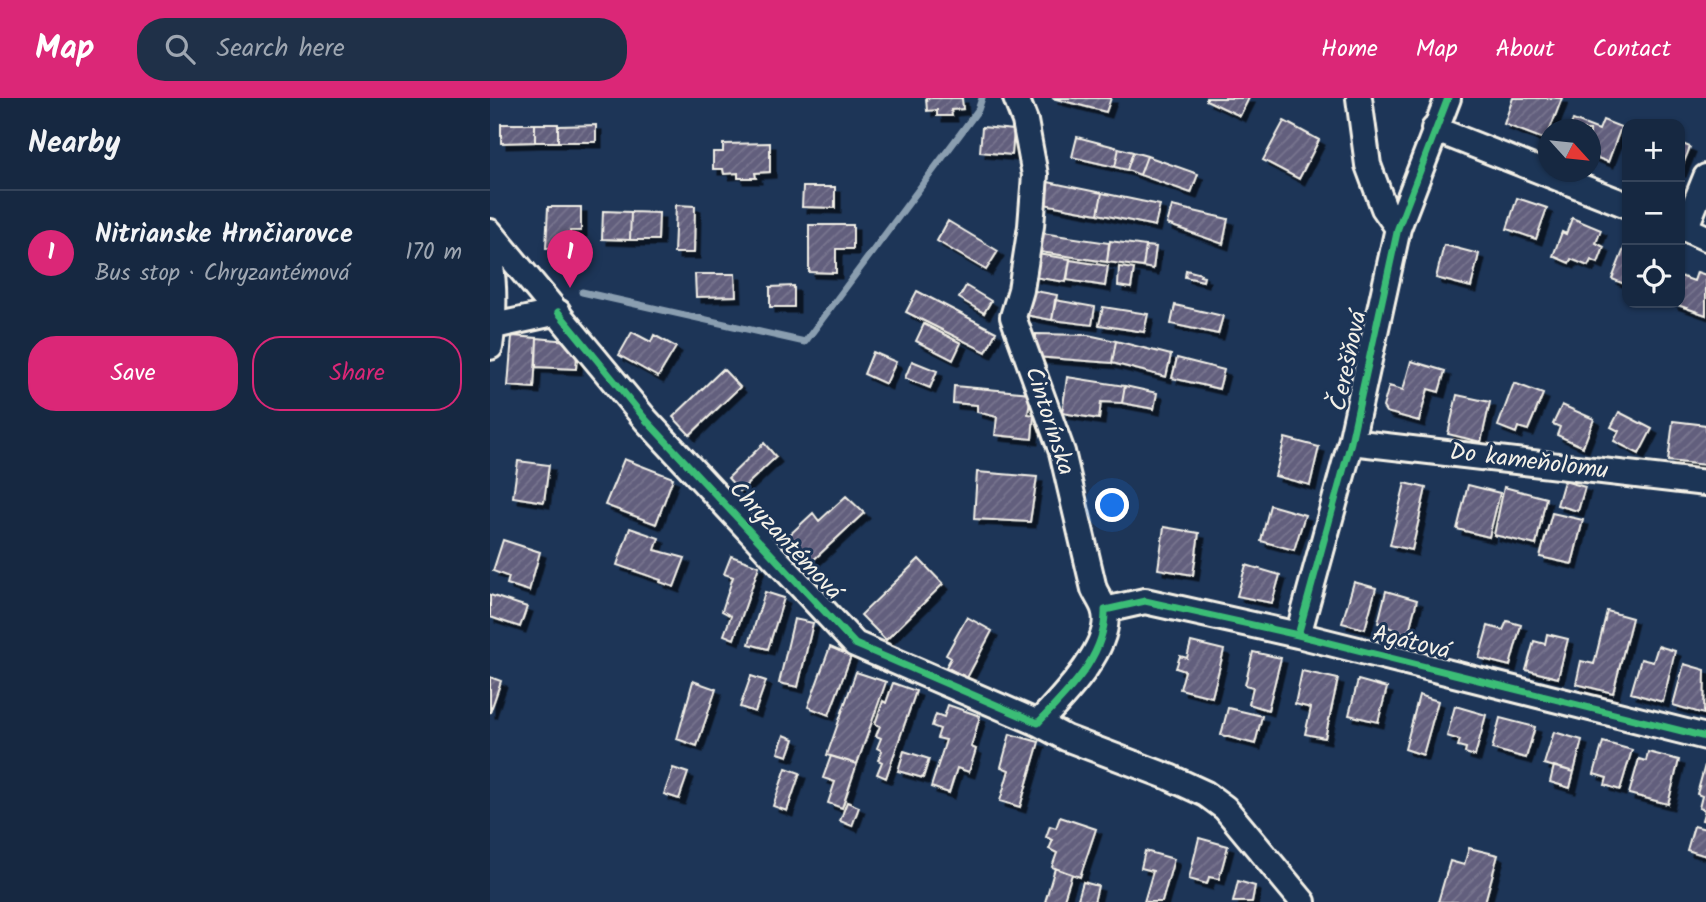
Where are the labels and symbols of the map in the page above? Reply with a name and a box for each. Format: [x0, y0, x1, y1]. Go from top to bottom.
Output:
north arrow [1538, 119, 1601, 182]
pin: 1 [547, 230, 593, 288]
street label: Čerešňová [1319, 305, 1379, 415]
street label: Cintorínska [1013, 362, 1085, 480]
street label: Do kameňolomu [1447, 433, 1611, 491]
street label: Chryzantémová [719, 472, 853, 612]
your location [1095, 488, 1129, 522]
street label: Agátová [1368, 615, 1457, 672]

